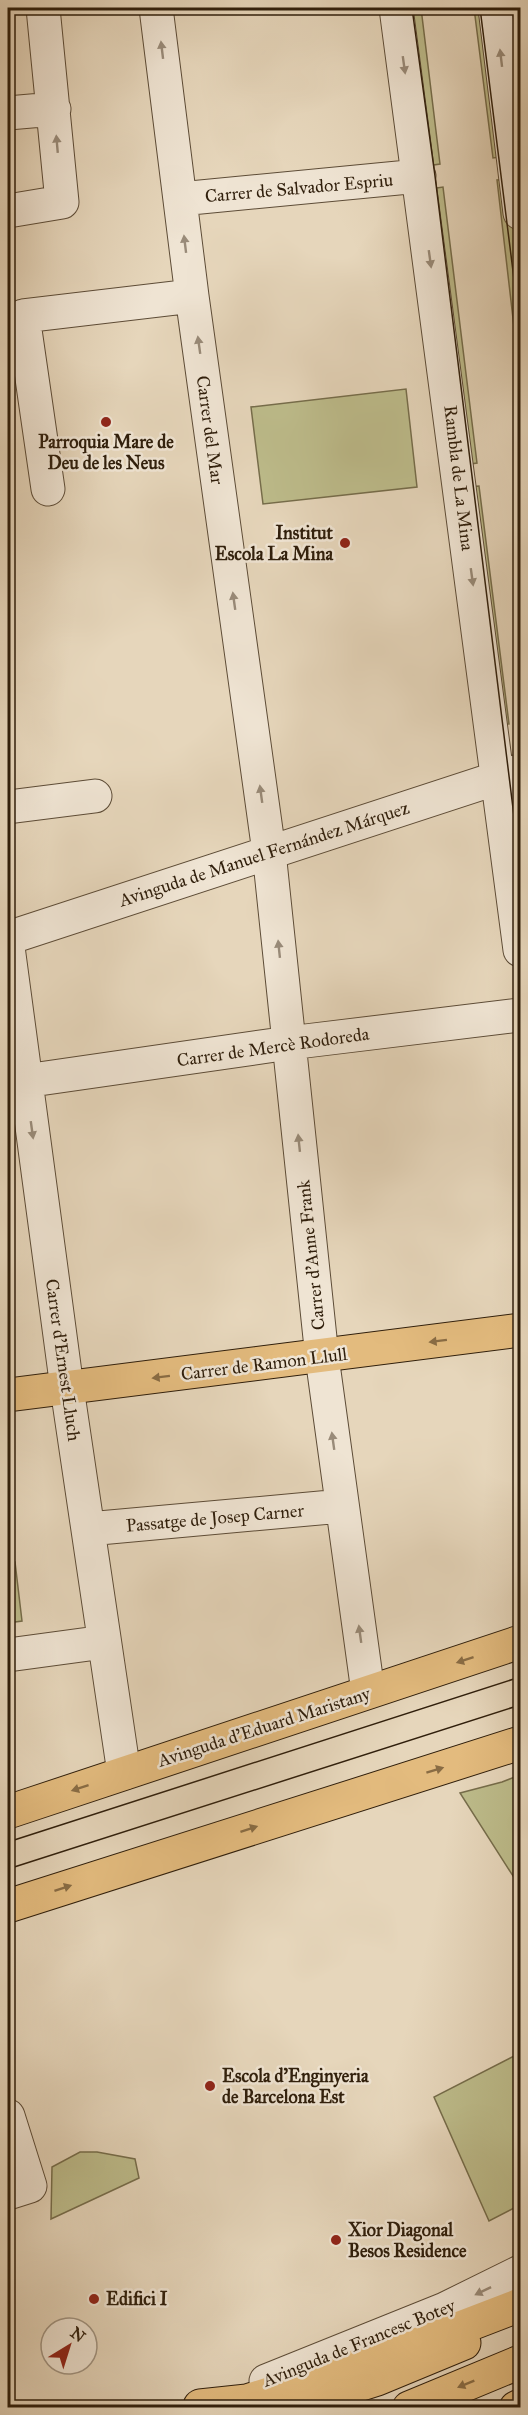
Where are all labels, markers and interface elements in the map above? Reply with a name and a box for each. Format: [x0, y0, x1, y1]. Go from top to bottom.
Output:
one-way arrow [157, 40, 166, 59]
one-way arrow [496, 49, 506, 68]
one-way arrow [399, 56, 409, 75]
one-way arrow [52, 135, 62, 154]
street label: Carrer de Salvador Espriu [204, 169, 394, 207]
one-way arrow [181, 234, 190, 253]
one-way arrow [426, 249, 435, 268]
one-way arrow [194, 336, 203, 355]
street label: Carrer del Mar [191, 374, 229, 486]
street label: Rambla de La Mina [439, 404, 479, 552]
marker: Parroquia Mare de Deu de les Neus [99, 415, 113, 429]
place label: Parroquia Mare de Deu de les Neus [38, 431, 174, 474]
place label: Institut Escola La Mina [215, 522, 334, 565]
marker: Institut Escola La Mina [338, 536, 352, 550]
one-way arrow [467, 568, 477, 587]
one-way arrow [229, 591, 239, 610]
one-way arrow [256, 784, 265, 803]
street label: Avinguda de Manuel Fernández Márquez [115, 797, 412, 913]
one-way arrow [274, 940, 284, 959]
street label: Carrer de Mercè Rodoreda [175, 1023, 371, 1071]
one-way arrow [27, 1120, 36, 1139]
one-way arrow [294, 1134, 304, 1153]
street label: Carrer d'Anne Frank [292, 1178, 330, 1331]
street label: Carrer d'Ernest Lluch [41, 1277, 85, 1443]
one-way arrow [428, 1337, 447, 1346]
street label: Carrer de Ramon Llull [180, 1343, 349, 1385]
one-way arrow [152, 1372, 171, 1381]
one-way arrow [329, 1432, 338, 1451]
street label: Passatge de Josep Carner [125, 1499, 305, 1538]
one-way arrow [355, 1625, 365, 1644]
one-way arrow [456, 1656, 474, 1666]
street label: Avinguda d'Eduard Maristany [154, 1682, 374, 1773]
one-way arrow [426, 1765, 444, 1774]
one-way arrow [71, 1783, 89, 1793]
one-way arrow [240, 1824, 258, 1833]
one-way arrow [54, 1883, 72, 1892]
place label: Escola d'Enginyeria de Barcelona Est [222, 2065, 369, 2108]
marker: Escola d'Enginyeria de Barcelona Est [203, 2079, 217, 2093]
place label: Xior Diagonal Besos Residence [347, 2219, 467, 2262]
marker: Xior Diagonal Besos Residence [329, 2233, 343, 2247]
one-way arrow [474, 2286, 491, 2295]
place label: Edifici I [106, 2288, 168, 2310]
marker: Edifici I [87, 2292, 101, 2306]
street label: Avinguda de Francesc Botey [259, 2294, 459, 2393]
north arrow [39, 2316, 99, 2376]
text: N [67, 2323, 89, 2346]
one-way arrow [457, 2379, 475, 2389]

